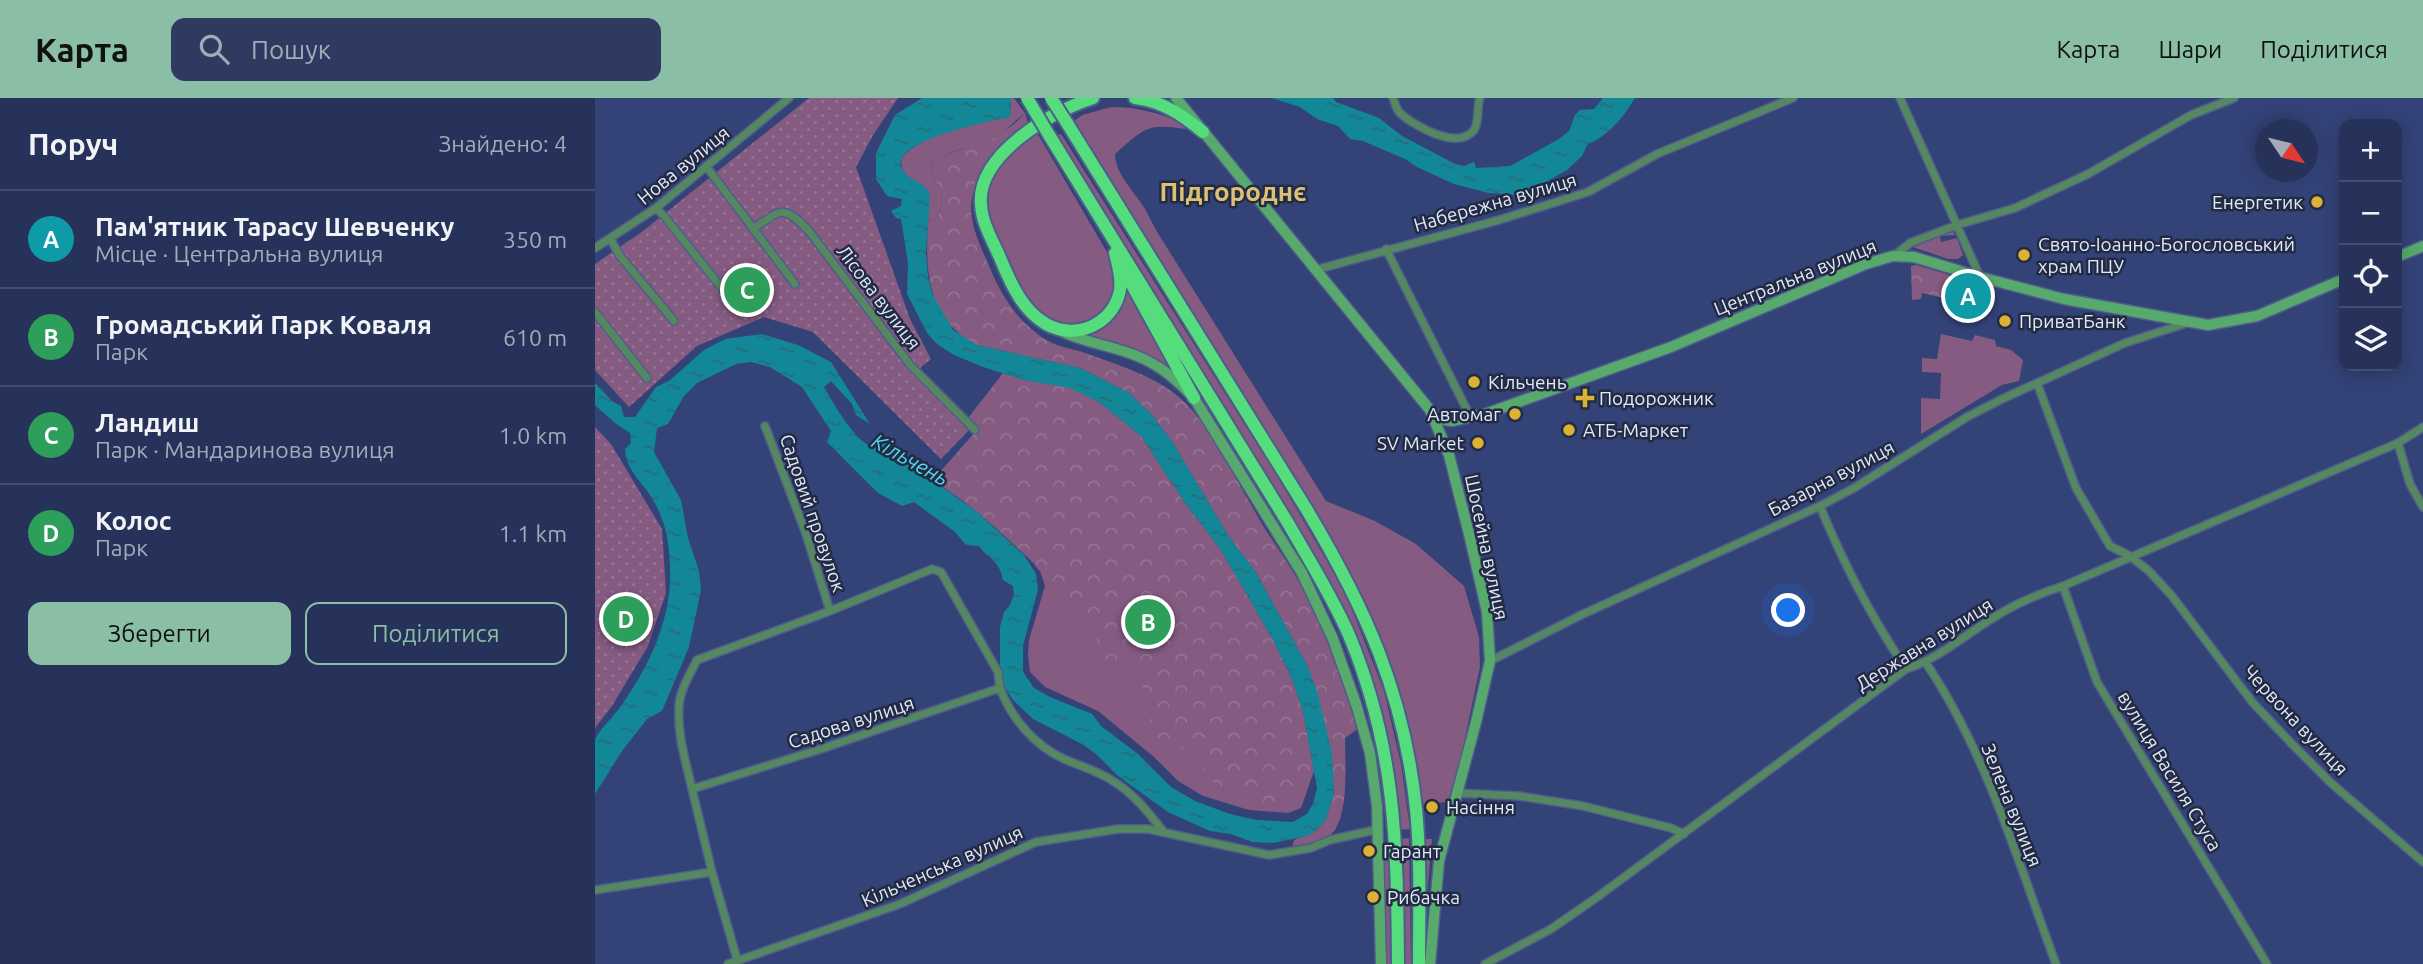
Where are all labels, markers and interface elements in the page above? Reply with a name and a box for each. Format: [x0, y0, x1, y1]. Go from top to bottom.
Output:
search box [171, 18, 661, 81]
icon: search [195, 30, 233, 68]
text: Карта [35, 31, 129, 68]
text: Пошук [251, 35, 331, 64]
text: Карта [2056, 36, 2120, 63]
text: Шари [2158, 36, 2222, 63]
text: Поділитися [2260, 36, 2388, 63]
north arrow [2255, 119, 2318, 182]
map controls [2339, 119, 2402, 371]
button: + [2339, 119, 2402, 182]
street label: Нова вулиця [633, 121, 733, 209]
text: Поруч [28, 127, 118, 161]
text: Знайдено: 4 [438, 131, 567, 156]
street label: Набережна вулиця [1411, 168, 1579, 236]
district label: Підгороднє [1159, 177, 1307, 206]
button: − [2339, 182, 2402, 245]
place label: Енергетик [2212, 191, 2303, 213]
marker: Енергетик [2309, 194, 2325, 210]
text: Пам'ятник Тарасу Шевченку [95, 212, 454, 241]
text: A [43, 227, 59, 252]
text: 350 m [503, 227, 567, 252]
place label: Свято-Іоанно-Богословський храм ПЦУ [2038, 233, 2295, 277]
street label: Центральна вулиця [1710, 234, 1880, 320]
street label: Лісова вулиця [833, 240, 925, 354]
text: Місце · Центральна вулиця [95, 241, 383, 266]
button: locate [2339, 245, 2402, 308]
marker: Свято-Іоанно-Богословський храм ПЦУ [2016, 247, 2032, 263]
pin: C [724, 264, 770, 316]
pin: A [1945, 270, 1991, 322]
button: layers [2339, 308, 2402, 371]
text: Громадський Парк Коваля [95, 310, 432, 339]
place label: ПриватБанк [2019, 310, 2126, 332]
marker: ПриватБанк [1997, 313, 2013, 329]
text: B [43, 325, 59, 350]
text: 610 m [503, 325, 567, 350]
text: Парк [95, 339, 148, 364]
place label: Кільчень [1488, 371, 1567, 393]
marker: Кільчень [1466, 374, 1482, 390]
place label: Подорожник [1599, 387, 1714, 409]
marker: Подорожник [1577, 390, 1593, 406]
place label: Автомаг [1427, 403, 1501, 425]
marker: Автомаг [1507, 406, 1523, 422]
text: Ландиш [95, 408, 199, 437]
place label: АТБ-Маркет [1583, 419, 1689, 441]
marker: АТБ-Маркет [1561, 422, 1577, 438]
text: C [44, 423, 58, 448]
text: 1.0 km [499, 423, 567, 448]
water label: Кільчень [868, 428, 953, 490]
street label: Садовий провулок [776, 431, 850, 595]
place label: SV Market [1377, 432, 1465, 454]
marker: SV Market [1470, 435, 1486, 451]
street label: Базарна вулиця [1764, 436, 1898, 520]
text: Парк · Мандаринова вулиця [95, 437, 395, 462]
street label: Шосейна вулиця [1461, 472, 1513, 622]
text: Колос [95, 506, 172, 535]
text: D [43, 521, 59, 546]
text: 1.1 km [499, 521, 567, 546]
text: Парк [95, 535, 148, 560]
pin: D [603, 593, 649, 645]
your location [1771, 593, 1805, 627]
street label: Державна вулиця [1852, 593, 1996, 695]
pin: B [1125, 596, 1171, 648]
button: Зберегти [28, 602, 291, 665]
button: Поділитися [305, 602, 567, 665]
street label: Червона вулиця [2239, 660, 2353, 780]
street label: вулиця Василя Стуса [2113, 687, 2227, 855]
street label: Садова вулиця [785, 691, 917, 753]
street label: Зелена вулиця [1977, 740, 2047, 870]
place label: Насіння [1446, 796, 1515, 818]
marker: Насіння [1424, 799, 1440, 815]
street label: Кільченська вулиця [858, 821, 1026, 911]
place label: Гарант [1383, 840, 1442, 862]
marker: Гарант [1361, 843, 1377, 859]
place label: Рибачка [1387, 886, 1460, 908]
marker: Рибачка [1365, 889, 1381, 905]

